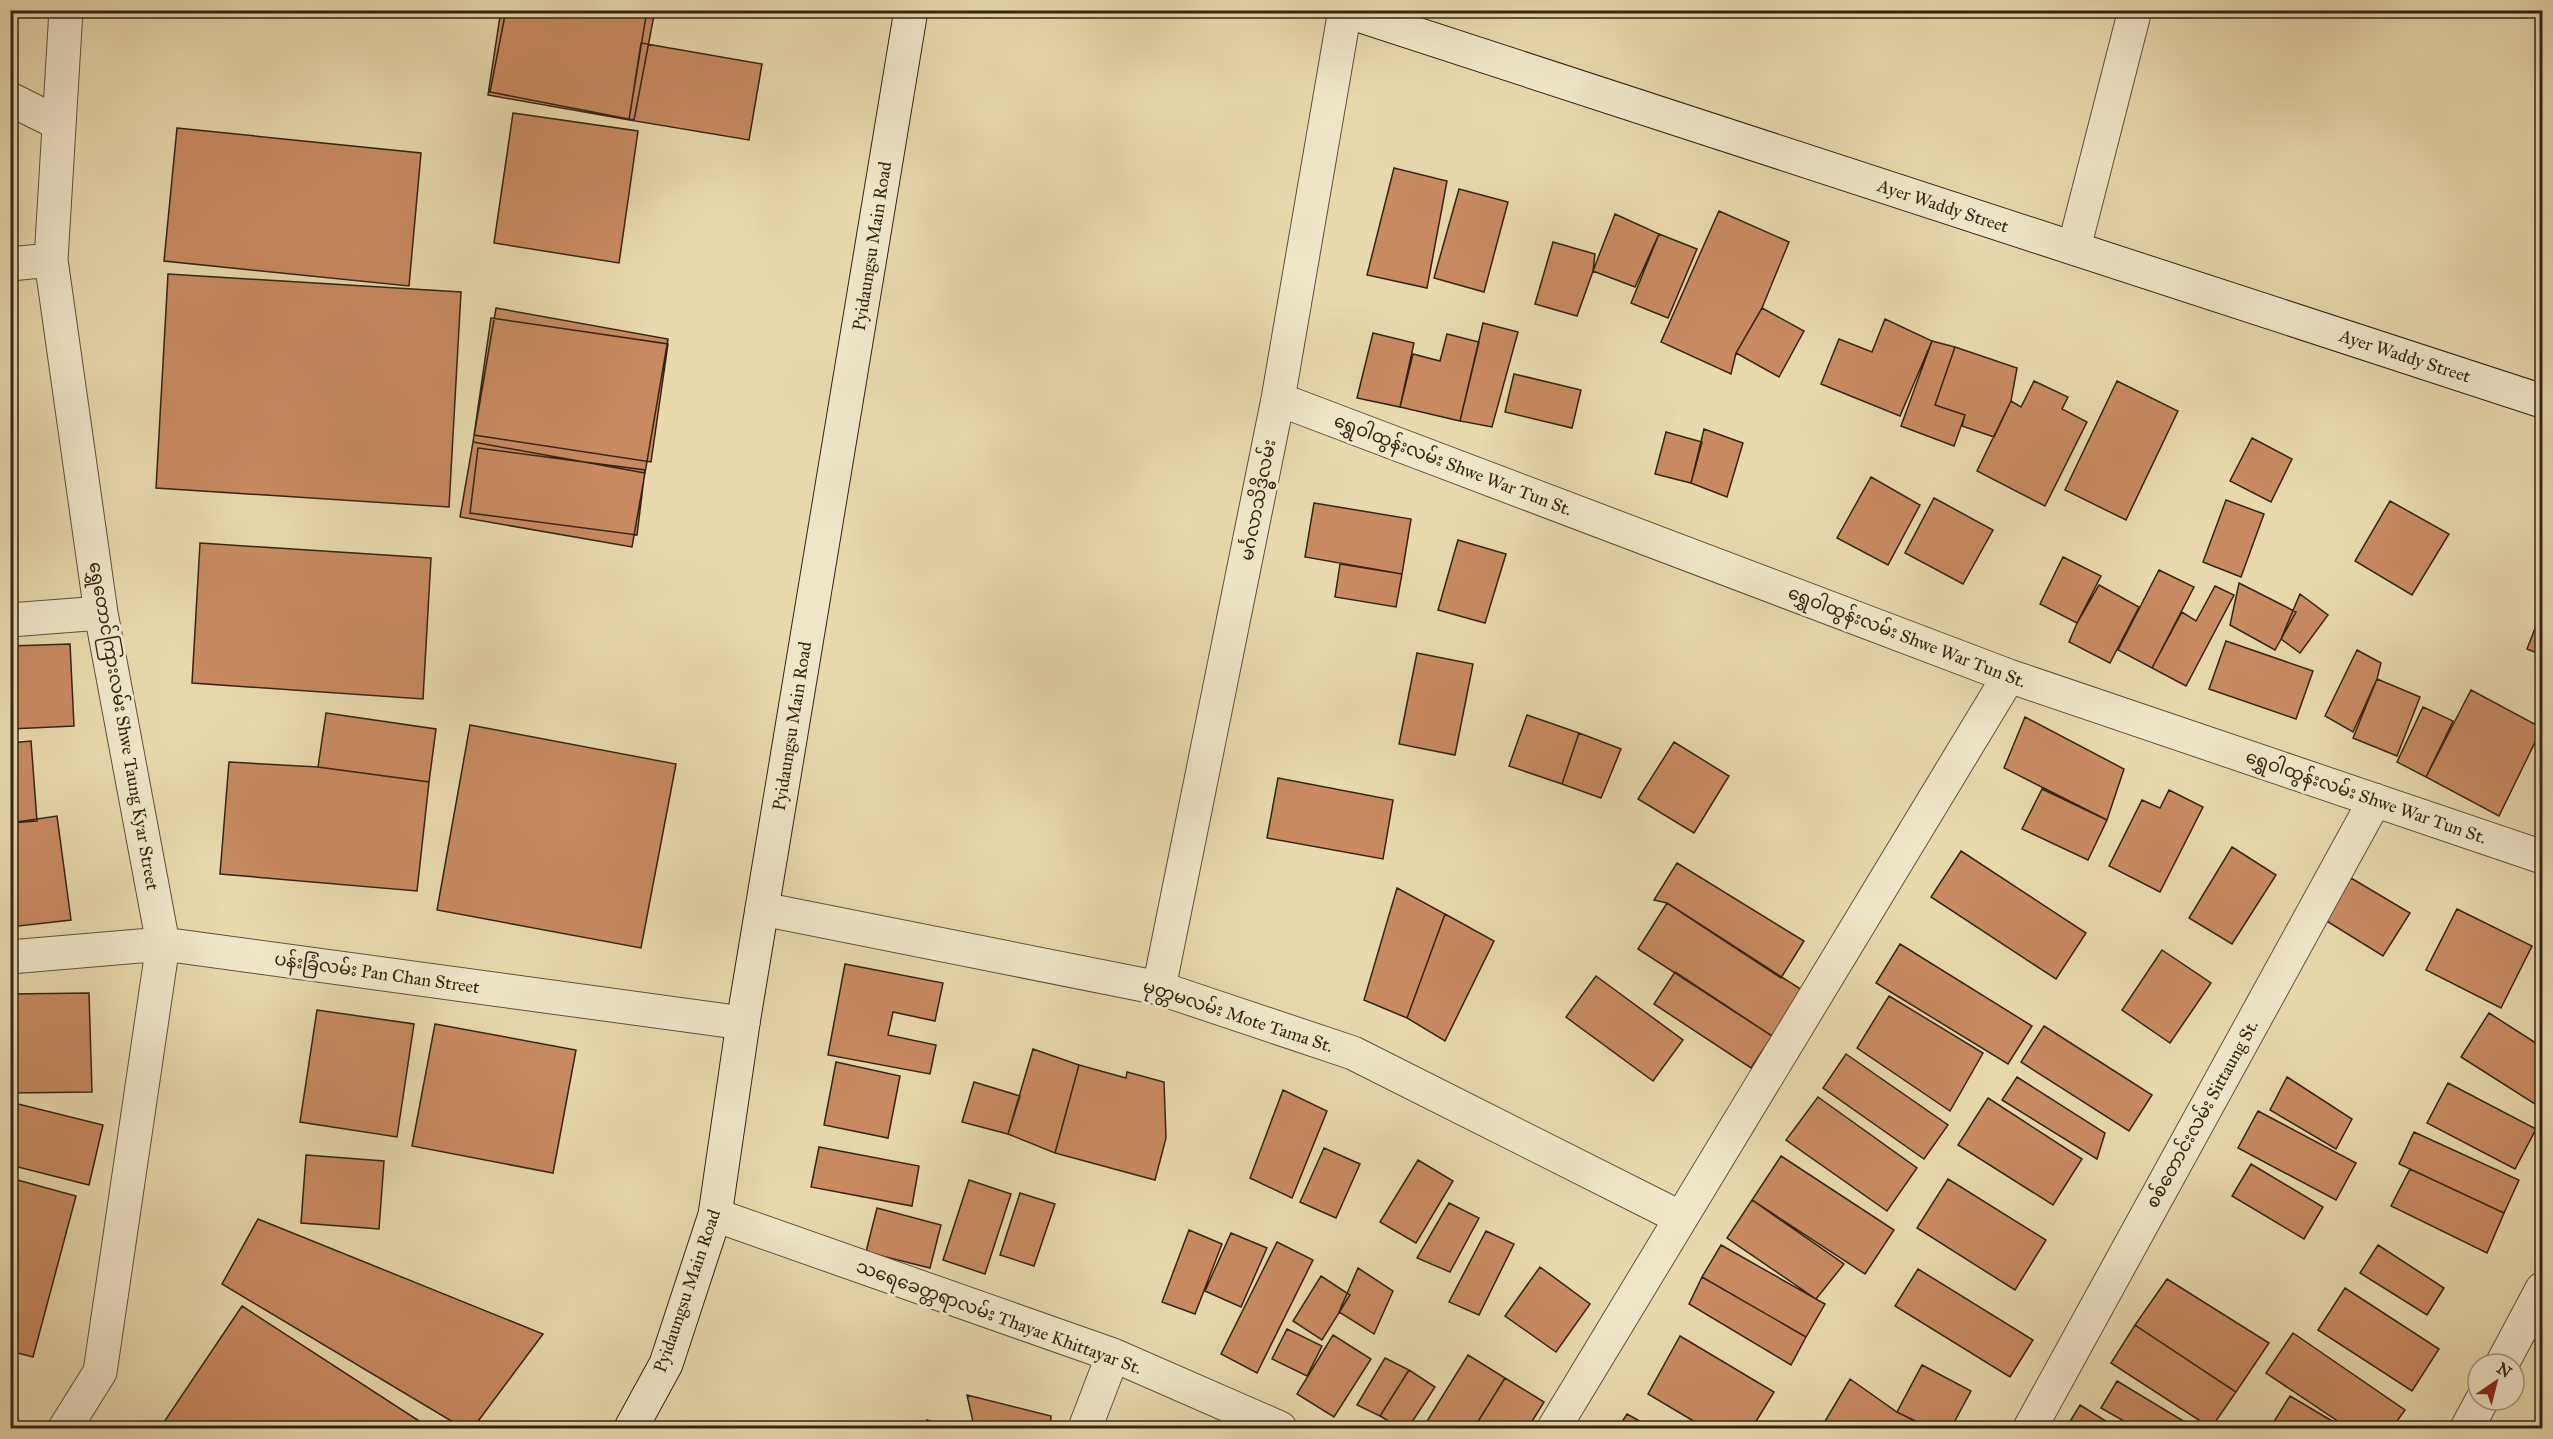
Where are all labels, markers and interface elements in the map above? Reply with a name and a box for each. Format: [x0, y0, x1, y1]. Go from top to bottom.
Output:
street label: Pyidaungsu Main Road [848, 160, 897, 332]
street label: Ayer Waddy Street [1874, 174, 2012, 238]
street label: Ayer Waddy Street [2336, 324, 2474, 388]
street label: ရွှေဝါထွန်းလမ်း Shwe War Tun St. [1329, 408, 1576, 524]
street label: မင်္ဂလာသိဒ္ဓိလမ်း [1233, 437, 1285, 563]
street label: ရွှေတောင်ကြားလမ်း Shwe Taung Kyar Street [80, 560, 166, 893]
street label: ရွှေဝါထွန်းလမ်း Shwe War Tun St. [1783, 580, 2030, 696]
street label: Pyidaungsu Main Road [768, 640, 817, 812]
street label: ရွှေဝါထွန်းလမ်း Shwe War Tun St. [2241, 744, 2490, 852]
street label: ပန်းခြံလမ်း Pan Chan Street [272, 946, 482, 1002]
street label: မုတ္တမလမ်း Mote Tama St. [1139, 973, 1336, 1061]
street label: စစ်တောင်းလမ်း Sittaung St. [2139, 1015, 2264, 1212]
street label: Pyidaungsu Main Road [649, 1207, 726, 1376]
street label: သရေခေတ္တရာလမ်း Thayae Khittayar St. [852, 1253, 1146, 1383]
north arrow [2466, 1352, 2526, 1412]
text: N [2493, 1358, 2516, 1382]

